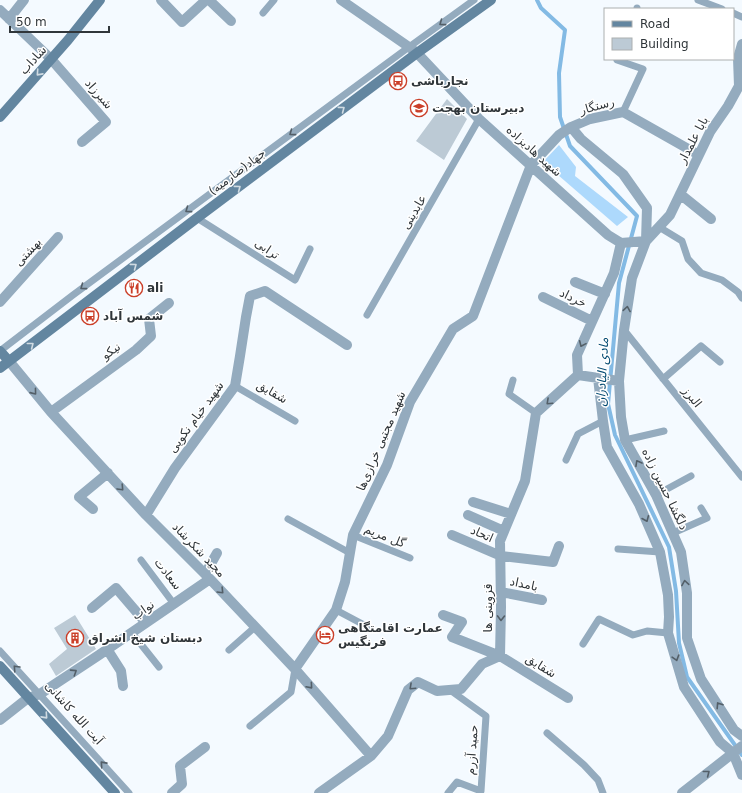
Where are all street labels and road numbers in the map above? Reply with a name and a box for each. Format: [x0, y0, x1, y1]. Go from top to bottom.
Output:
street label: شاداب [17, 43, 49, 77]
street label: شیرزاد [82, 76, 116, 112]
street label: رستگار [577, 95, 616, 119]
street label: بابا علمدار [674, 114, 712, 167]
street label: شهید هادیزاده [503, 123, 565, 180]
street label: جهاد(صارمیه) [206, 146, 269, 199]
street label: عابدینی [399, 192, 429, 232]
street label: بهشتی [12, 235, 44, 269]
street label: ترابی [251, 236, 282, 263]
street label: خرداد [557, 286, 589, 311]
street label: نیکو [98, 340, 124, 364]
street label: شقایق [254, 378, 290, 407]
street label: شهید خیام نکویی [165, 379, 227, 456]
street label: البرز [678, 383, 705, 411]
street label: شهید مجتبی خرازی‌ها [354, 389, 409, 493]
street label: دلگشا حسین زاده [638, 446, 691, 533]
street label: مجید شکرشاد [169, 520, 228, 581]
street label: گل مریم [362, 521, 408, 552]
street label: اتحاد [468, 523, 496, 545]
street label: سعادت [151, 555, 185, 593]
street label: بامداد [509, 574, 539, 594]
street label: قزوینی ها [481, 584, 496, 632]
street label: نواب [129, 597, 157, 623]
street label: شقایق [523, 651, 559, 682]
street label: آیت الله کاشانی [42, 678, 107, 748]
street label: حمید آزرم [462, 724, 482, 776]

